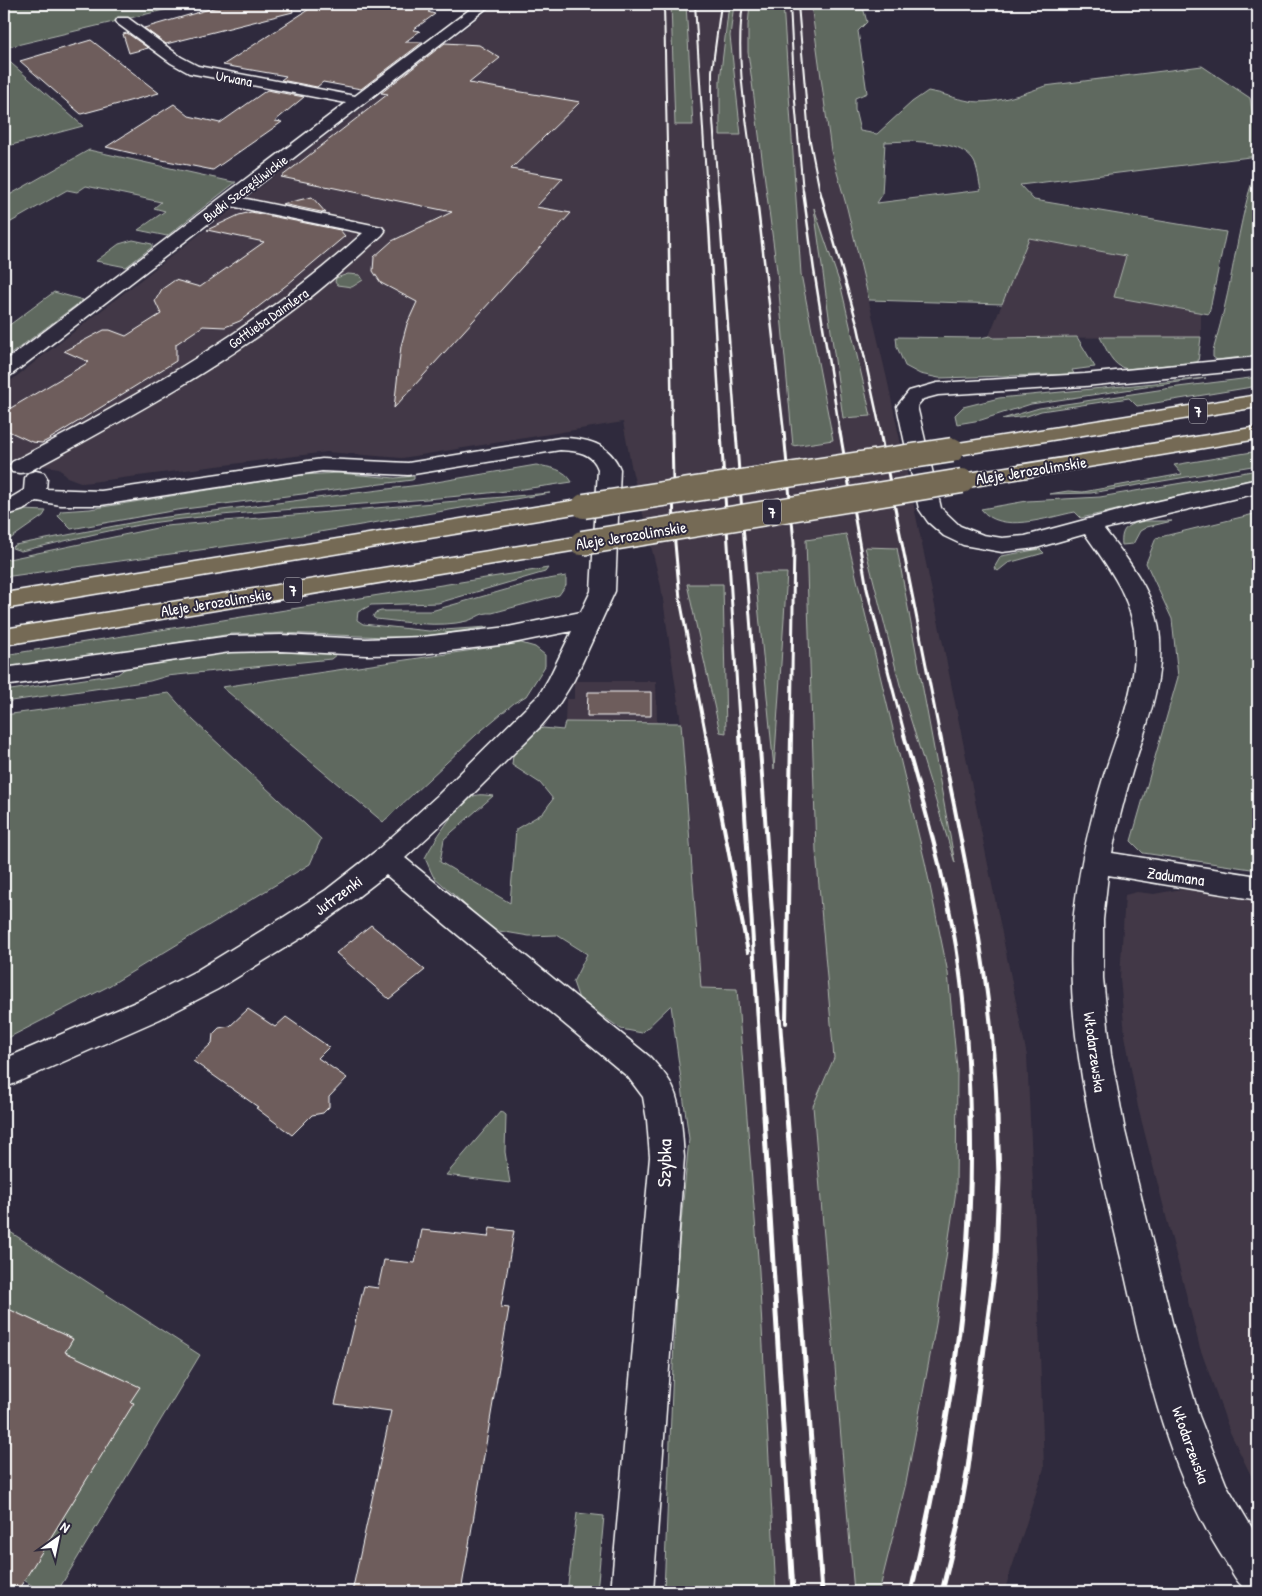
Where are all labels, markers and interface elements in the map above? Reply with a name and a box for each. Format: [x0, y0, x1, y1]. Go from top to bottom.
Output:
street label: Urwana [214, 65, 254, 91]
street label: Budki Szczęśliwickie [199, 150, 292, 226]
street label: Gottlieba Daimlera [224, 283, 312, 353]
road number: 7 [1189, 398, 1207, 424]
street label: Aleje Jerozolimskie [974, 450, 1089, 490]
road number: 7 [763, 500, 781, 524]
street label: Aleje Jerozolimskie [574, 515, 689, 555]
road number: 7 [284, 578, 302, 602]
street label: Aleje Jerozolimskie [159, 582, 274, 622]
street label: Zadumana [1146, 861, 1206, 891]
street label: Jutrzenki [309, 870, 367, 920]
street label: Włodarzewska [1078, 1010, 1112, 1094]
street label: Szybka [651, 1138, 677, 1187]
street label: Włodarzewska [1167, 1403, 1215, 1487]
north arrow [32, 1514, 82, 1564]
text: N [57, 1517, 74, 1537]

